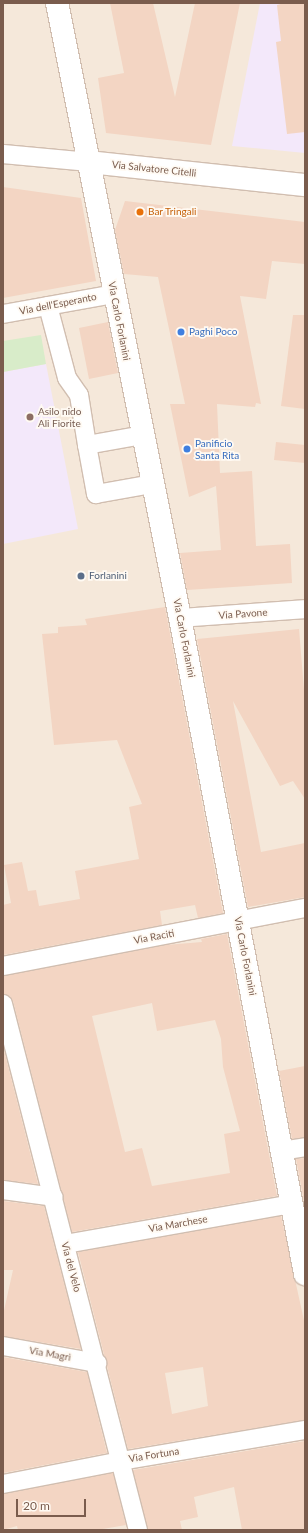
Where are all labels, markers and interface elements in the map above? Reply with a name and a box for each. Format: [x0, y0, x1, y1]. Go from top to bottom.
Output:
street label: Via Salvatore Citelli [111, 159, 197, 179]
place label: Bar Tringali [148, 206, 197, 218]
marker: Bar Tringali [135, 207, 145, 217]
street label: Via Carlo Forlanini [105, 280, 133, 362]
street label: Via dell'Esperanto [18, 291, 98, 317]
place label: Paghi Poco [189, 326, 237, 338]
marker: Paghi Poco [176, 327, 186, 337]
place label: Asilo nido Ali Fiorite [38, 405, 81, 428]
marker: Asilo nido Ali Fiorite [25, 412, 35, 422]
place label: Panificio Santa Rita [195, 437, 239, 460]
marker: Panificio Santa Rita [182, 444, 192, 454]
place label: Forlanini [89, 570, 127, 582]
marker: Forlanini [76, 571, 86, 581]
street label: Via Carlo Forlanini [170, 597, 198, 679]
street label: Via Pavone [218, 606, 268, 622]
street label: Via Carlo Forlanini [231, 915, 259, 997]
street label: Via Raciti [133, 927, 175, 947]
street label: Via Marchese [148, 1213, 208, 1235]
street label: Via del Velo [58, 1240, 84, 1294]
street label: Via Magrì [28, 1344, 72, 1364]
street label: Via Fortuna [128, 1445, 180, 1465]
scale bar [18, 1491, 88, 1517]
text: 20 m [23, 1498, 50, 1513]

